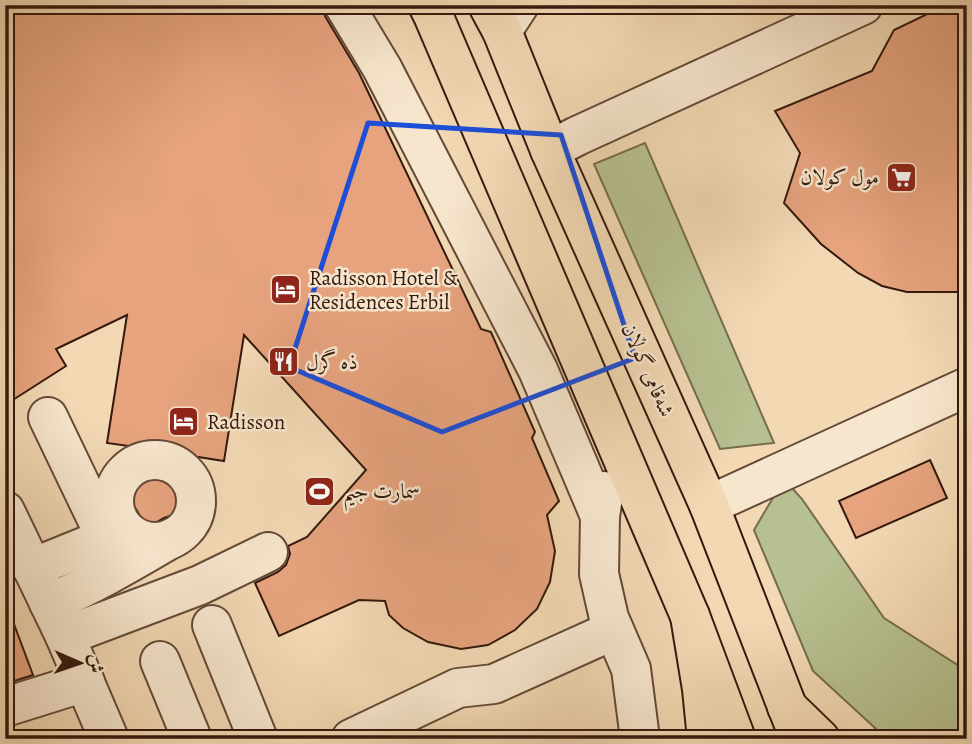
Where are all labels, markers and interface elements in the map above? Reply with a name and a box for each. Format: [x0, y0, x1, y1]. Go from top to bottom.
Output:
supermarket icon: مول كولان [885, 160, 919, 194]
place label: مول كولان [800, 163, 879, 191]
place label: Radisson Hotel & Residences Erbil [309, 264, 458, 316]
hotel icon: Radisson Hotel & Residences Erbil [269, 273, 303, 307]
street label: شەقامی گوڵان [615, 319, 681, 421]
restaurant icon: ذه گرل [266, 345, 300, 379]
place label: ذه گرل [306, 348, 358, 376]
hotel icon: Radisson [167, 405, 201, 439]
place label: Radisson [207, 408, 285, 436]
sports icon: سمارت جیم [303, 474, 337, 508]
place label: سمارت جیم [343, 477, 420, 512]
north arrow [46, 628, 116, 698]
text: ش [83, 654, 109, 673]

